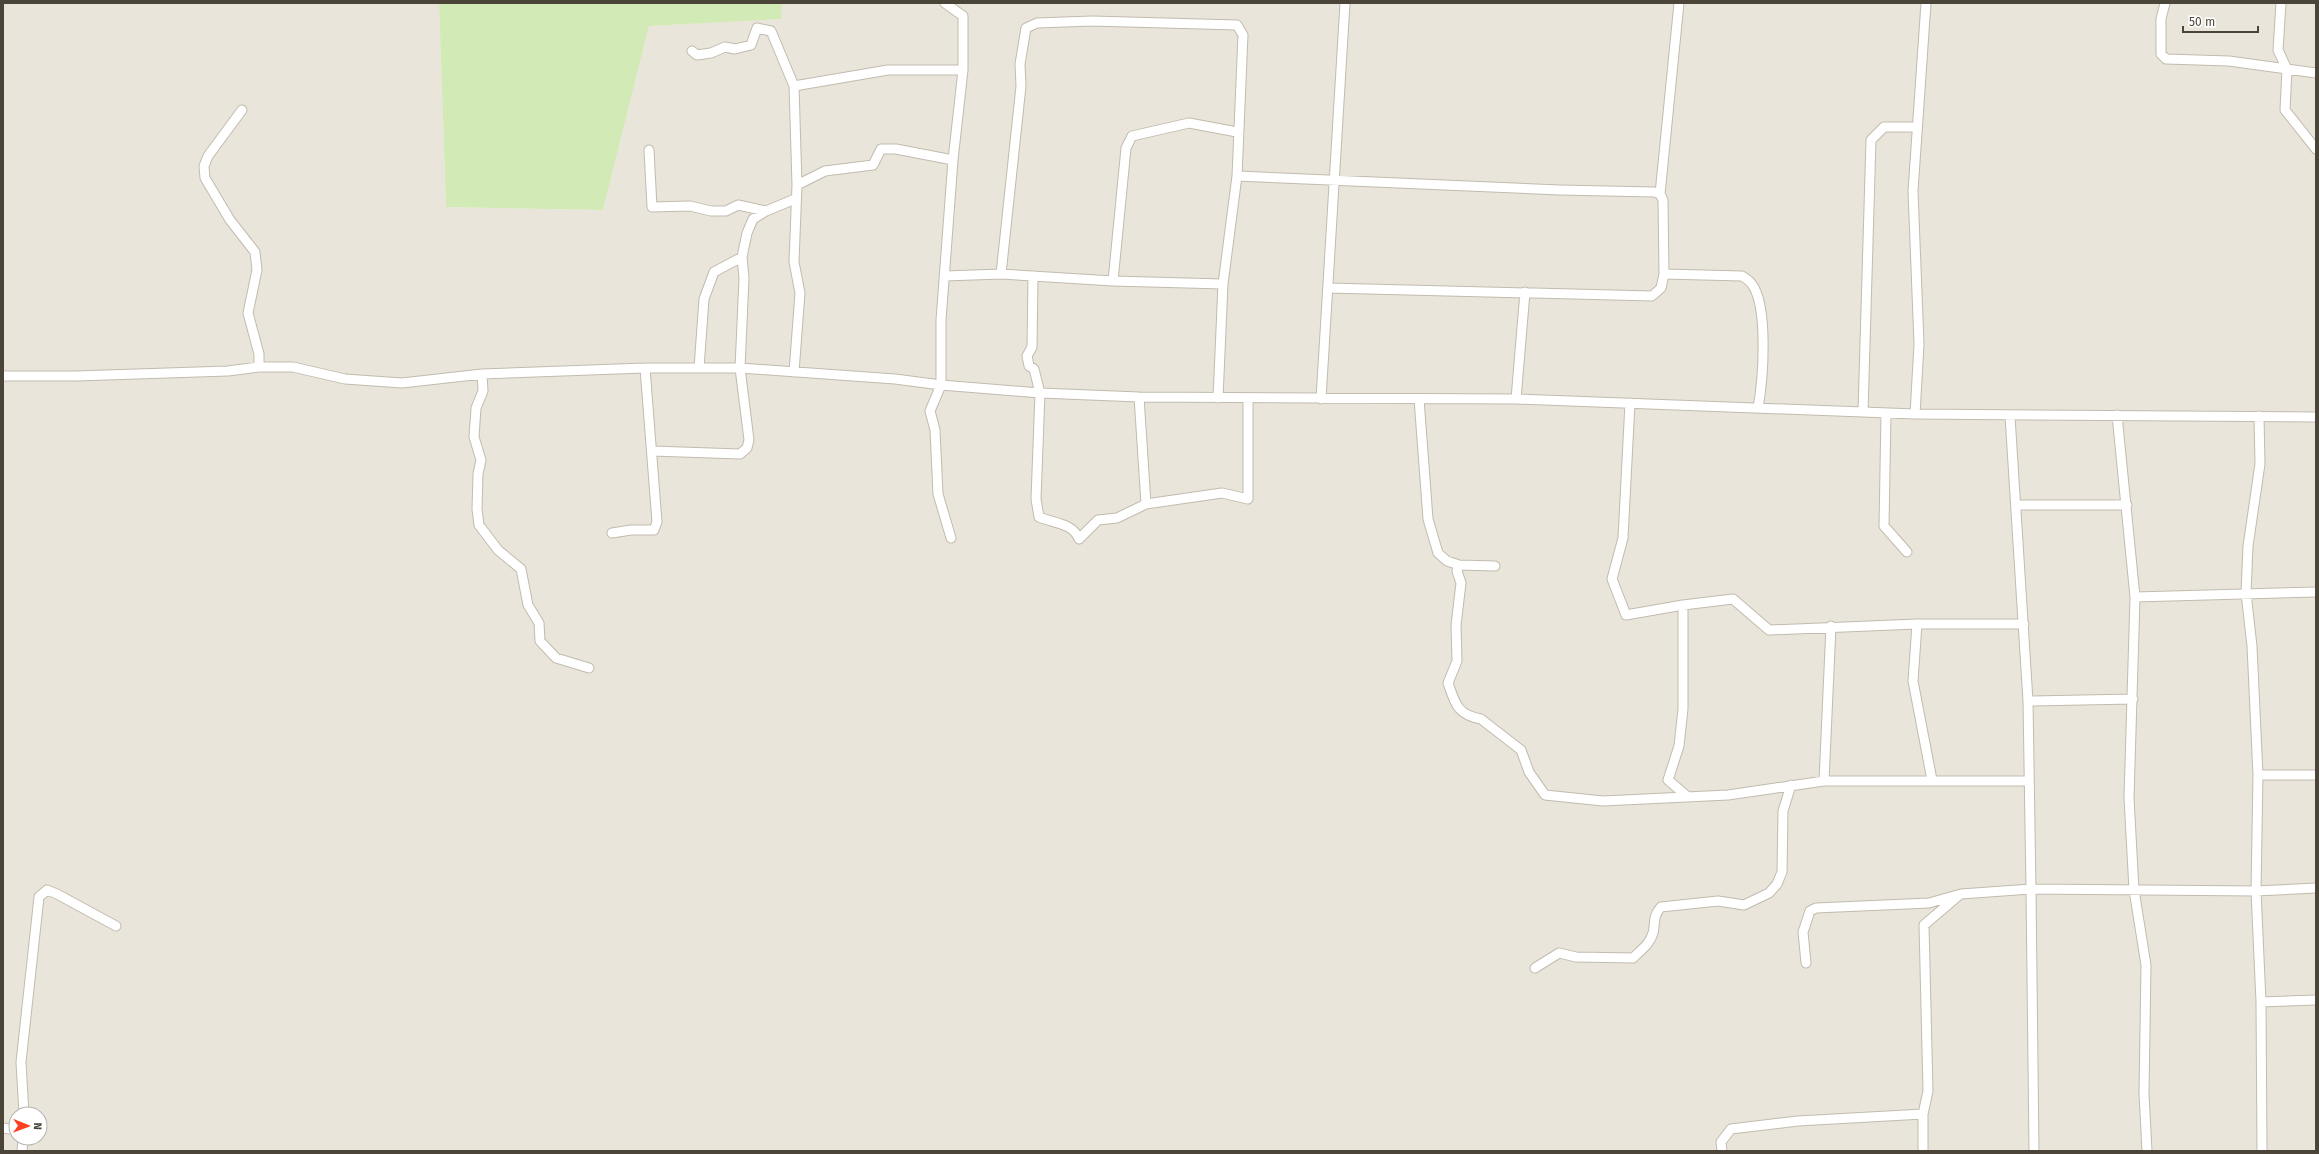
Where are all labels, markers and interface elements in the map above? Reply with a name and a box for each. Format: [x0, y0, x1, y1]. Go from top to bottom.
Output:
scale bar [2183, 8, 2258, 34]
text: 50 m [2189, 15, 2215, 29]
north arrow [8, 1106, 48, 1146]
text: N [31, 1122, 44, 1130]

